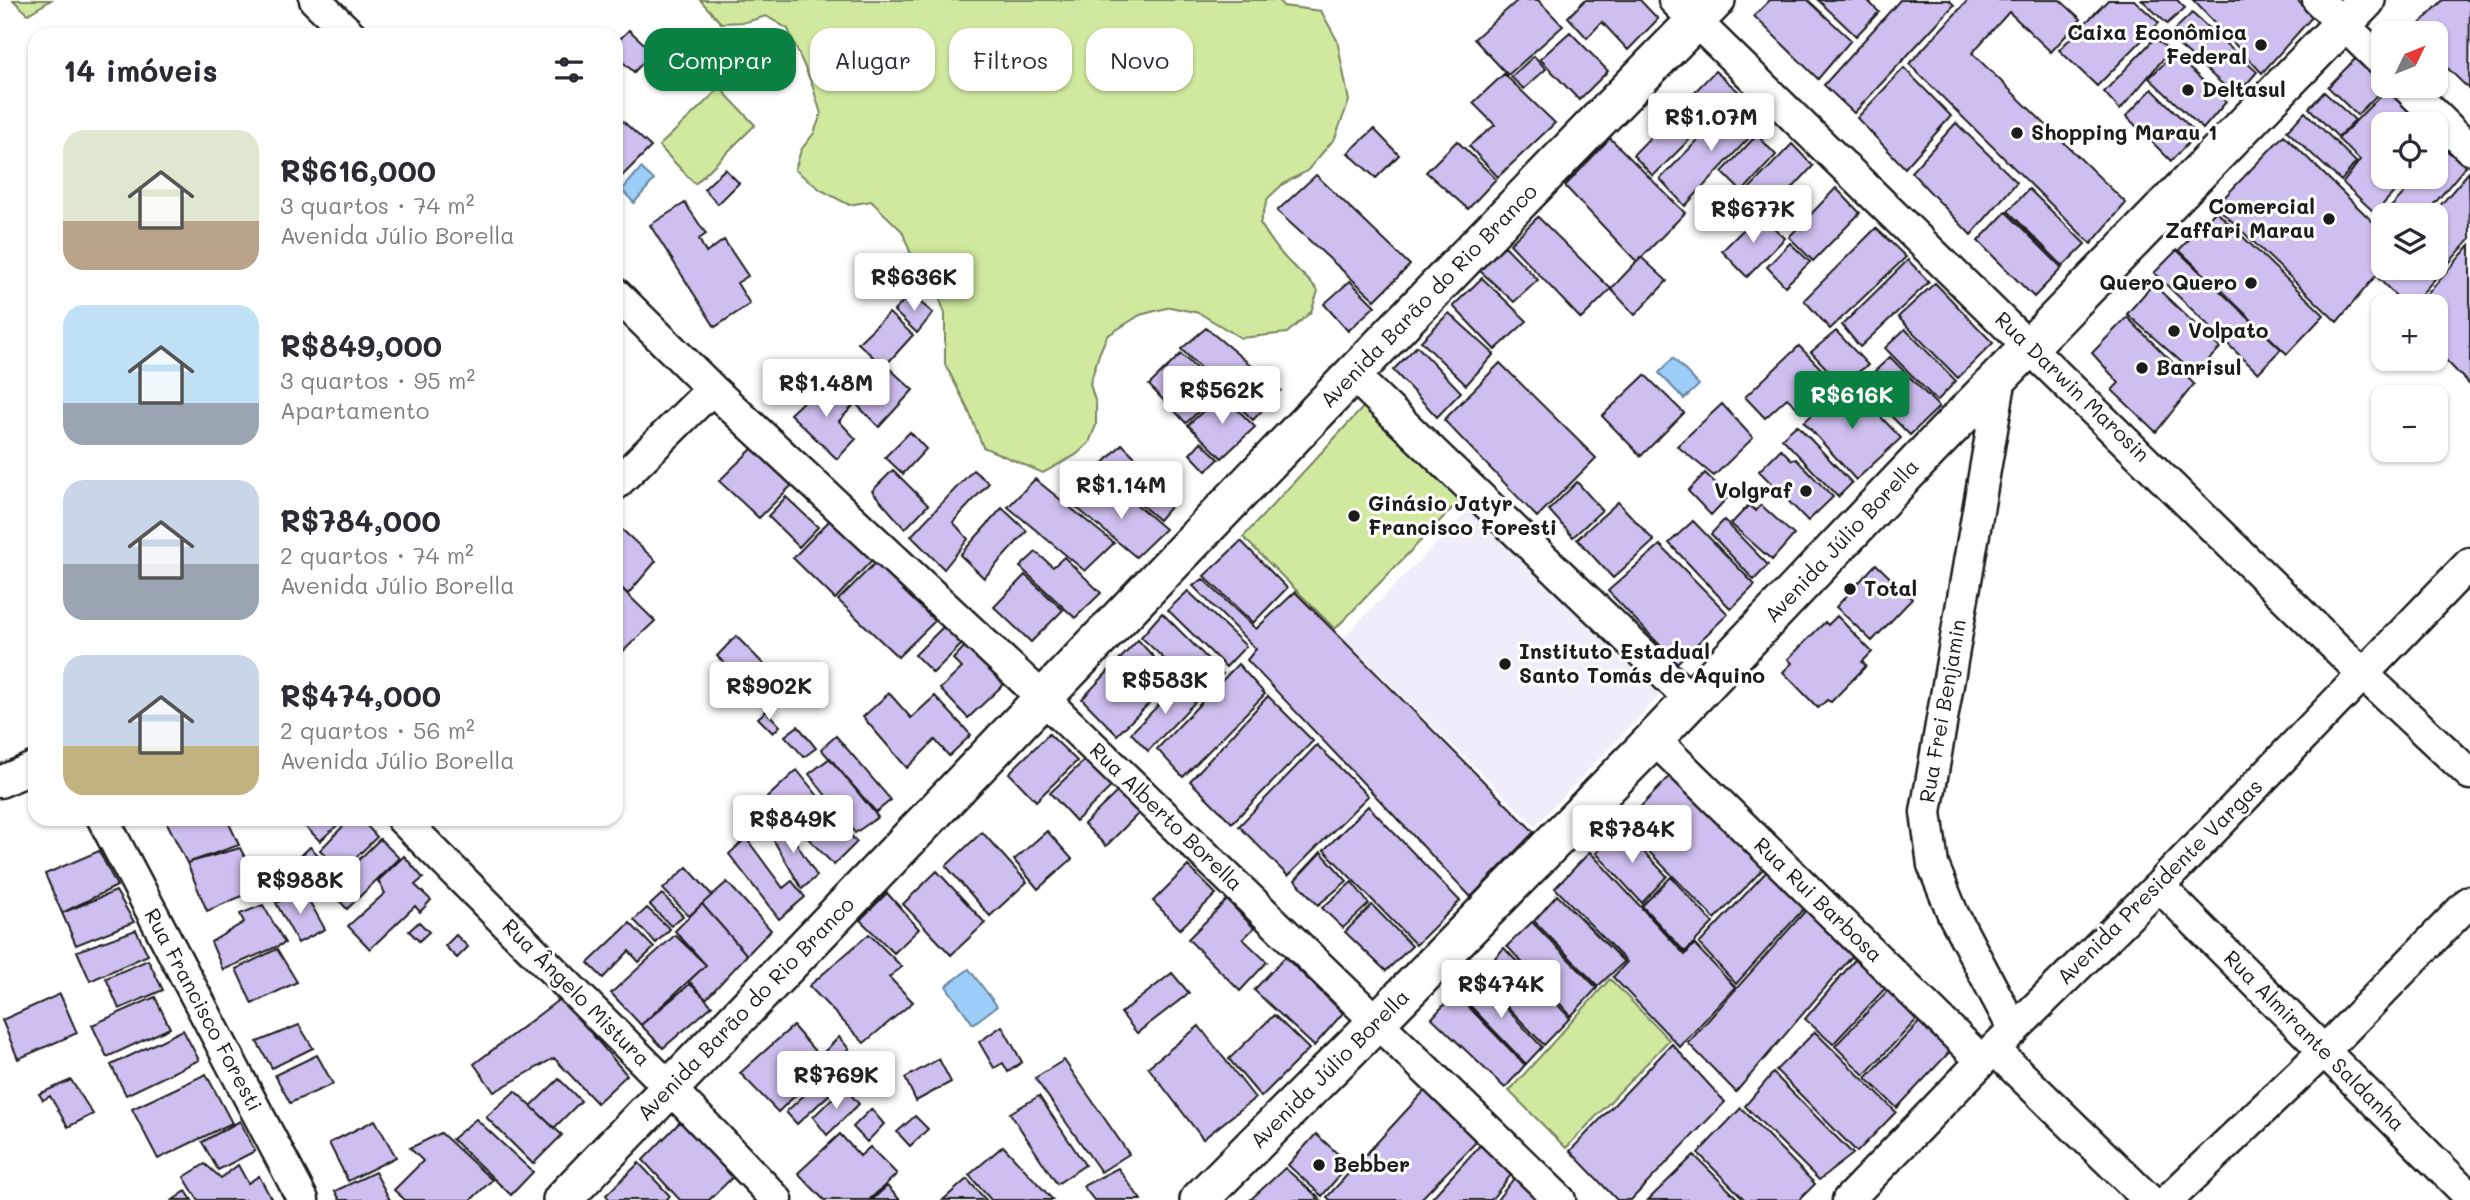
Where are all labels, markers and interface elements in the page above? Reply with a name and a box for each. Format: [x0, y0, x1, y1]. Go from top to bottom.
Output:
place label: Caixa Econômica Federal [2067, 18, 2247, 69]
north arrow [2371, 21, 2448, 98]
map controls [2371, 21, 2448, 462]
chip: Comprar [644, 28, 796, 91]
chip: Alugar [810, 28, 935, 91]
chip: Filtros [949, 28, 1072, 91]
chip: Novo [1086, 28, 1193, 91]
marker: Caixa Econômica Federal [2253, 37, 2269, 53]
text: 14 imóveis [63, 50, 218, 90]
icon: filters [550, 51, 588, 89]
place label: Deltasul [2202, 75, 2286, 102]
marker: Deltasul [2180, 82, 2196, 98]
pin: R$1.07M [1646, 94, 1776, 153]
text: R$1.07M [1664, 101, 1758, 131]
button: locate [2371, 112, 2448, 189]
place label: Shopping Marau 1 [2031, 118, 2217, 145]
marker: Shopping Marau 1 [2009, 125, 2025, 141]
text: R$616,000 [280, 150, 436, 190]
icon: home [119, 158, 203, 242]
street label: Avenida Barão do Rio Branco [1314, 177, 1542, 413]
pin: R$677K [1696, 186, 1810, 245]
text: 3 quartos · 74 m² [280, 190, 474, 220]
place label: Comercial Zaffari Marau [2165, 192, 2315, 243]
text: R$677K [1711, 193, 1795, 223]
button: layers [2371, 203, 2448, 280]
marker: Comercial Zaffari Marau [2321, 211, 2337, 227]
text: Avenida Júlio Borella [280, 220, 515, 250]
pin: R$636K [857, 254, 971, 313]
text: R$636K [871, 261, 957, 291]
place label: Quero Quero [2099, 268, 2237, 295]
marker: Quero Quero [2243, 275, 2259, 291]
button: + [2371, 294, 2448, 371]
street label: Rua Darwin Marosin [1990, 305, 2156, 467]
place label: Volpato [2188, 316, 2269, 343]
marker: Volpato [2166, 323, 2182, 339]
text: R$849,000 [280, 325, 442, 365]
icon: home [119, 333, 203, 417]
place label: Banrisul [2156, 353, 2241, 380]
pin: R$1.48M [761, 360, 891, 419]
marker: Banrisul [2134, 360, 2150, 376]
text: 3 quartos · 95 m² [280, 365, 475, 395]
pin: R$562K [1165, 366, 1279, 426]
text: R$1.48M [779, 367, 873, 397]
pin: R$616K [1795, 372, 1909, 431]
text: R$562K [1179, 374, 1265, 404]
text: R$616K [1810, 379, 1894, 409]
button: − [2371, 385, 2448, 462]
text: Apartamento [280, 395, 430, 425]
street label: Avenida Júlio Borella [1758, 452, 1924, 628]
pin: R$1.14M [1056, 462, 1186, 521]
text: R$1.14M [1076, 469, 1166, 499]
place label: Volgraf [1714, 476, 1793, 503]
marker: Volgraf [1798, 483, 1814, 499]
place label: Ginásio Jatyr Francisco Foresti [1368, 489, 1557, 540]
text: R$784,000 [280, 500, 441, 540]
icon: home [119, 508, 203, 592]
marker: Ginásio Jatyr Francisco Foresti [1346, 508, 1362, 524]
text: 2 quartos · 74 m² [280, 540, 474, 570]
text: Avenida Júlio Borella [280, 570, 515, 600]
place label: Total [1864, 574, 1917, 601]
marker: Total [1842, 581, 1858, 597]
street label: Rua Frei Benjamin [1912, 617, 1971, 805]
place label: Instituto Estadual Santo Tomás de Aquino [1519, 637, 1765, 688]
pin: R$583K [1108, 656, 1222, 716]
marker: Instituto Estadual Santo Tomás de Aquino [1497, 656, 1513, 672]
pin: R$902K [712, 662, 826, 722]
text: R$583K [1122, 664, 1208, 694]
text: R$902K [726, 670, 812, 700]
text: R$474,000 [280, 675, 441, 715]
icon: home [119, 683, 203, 767]
text: 2 quartos · 56 m² [280, 715, 475, 745]
street label: Rua Alberto Borella [1085, 736, 1249, 896]
text: Avenida Júlio Borella [280, 745, 515, 775]
street label: Avenida Presidente Vargas [2050, 772, 2268, 990]
pin: R$849K [736, 796, 850, 855]
text: R$849K [749, 803, 837, 833]
pin: R$784K [1575, 806, 1689, 865]
text: R$784K [1589, 813, 1675, 843]
street label: Rua Rui Barbosa [1749, 831, 1889, 967]
pin: R$988K [243, 856, 357, 916]
text: R$988K [256, 864, 344, 894]
street label: Avenida Barão do Rio Branco [631, 890, 859, 1126]
street label: Rua Francisco Foresti [139, 903, 269, 1115]
street label: Rua Ângelo Mistura [497, 912, 657, 1072]
street label: Rua Almirante Saldanha [2219, 944, 2411, 1136]
pin: R$474K [1444, 960, 1558, 1020]
text: R$474K [1457, 968, 1545, 998]
street label: Avenida Júlio Borella [1244, 983, 1414, 1153]
pin: R$769K [779, 1052, 893, 1111]
text: R$769K [793, 1059, 879, 1089]
place label: Bebber [1333, 1150, 1410, 1177]
marker: Bebber [1311, 1157, 1327, 1173]

